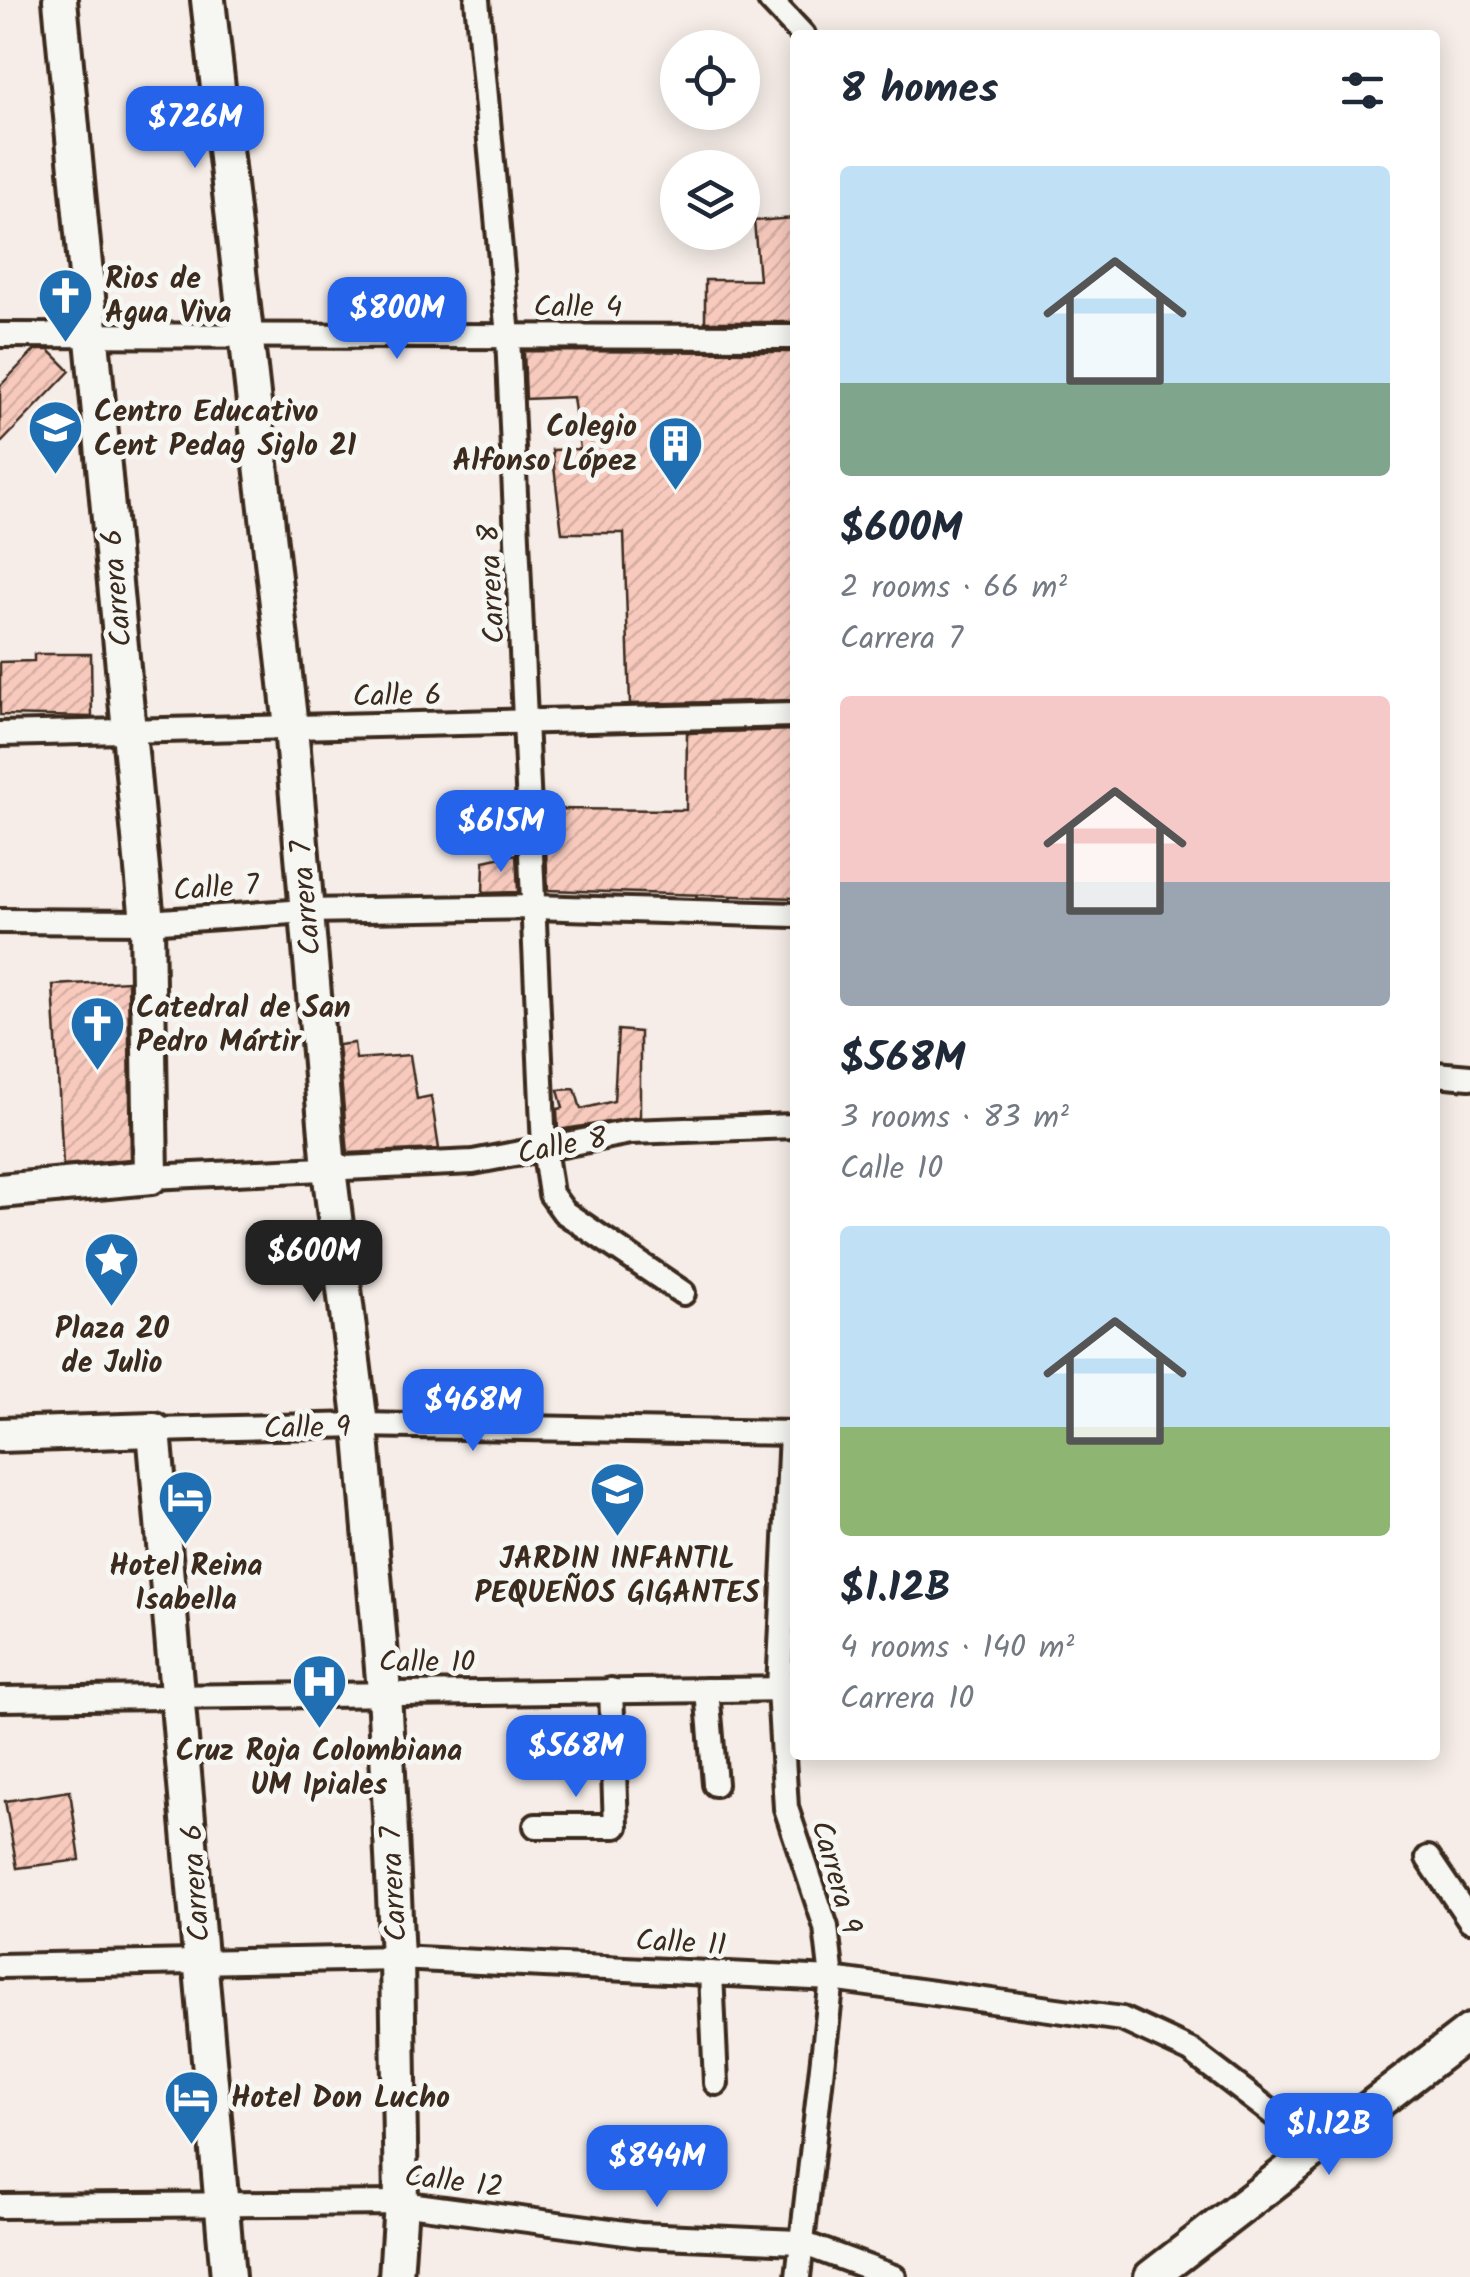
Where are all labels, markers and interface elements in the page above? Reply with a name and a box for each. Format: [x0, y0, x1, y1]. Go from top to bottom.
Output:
map controls [660, 30, 760, 250]
button: locate [660, 30, 760, 130]
text: 8 homes [840, 57, 998, 124]
icon: filters [1335, 63, 1390, 118]
pin: $726M [125, 86, 265, 171]
text: $726M [148, 93, 242, 144]
button: layers [660, 150, 760, 250]
icon: home [1025, 231, 1205, 411]
place label: Rios de Agua Viva [105, 256, 231, 338]
church icon: Rios de Agua Viva [36, 265, 96, 344]
pin: $800M [327, 277, 467, 362]
text: $800M [350, 284, 444, 335]
street label: Calle 4 [534, 284, 622, 332]
place label: Centro Educativo Cent Pedag Siglo 21 [94, 389, 356, 471]
school or university icon: Centro Educativo Cent Pedag Siglo 21 [25, 398, 85, 477]
place label: Colegio Alfonso López [452, 404, 637, 486]
building icon: Colegio Alfonso López [646, 413, 706, 492]
text: $600M [840, 496, 962, 563]
street label: Carrera 8 [466, 522, 520, 645]
street label: Carrera 6 [89, 527, 147, 649]
text: 2 rooms · 66 m² [840, 563, 1067, 614]
text: Carrera 7 [840, 614, 963, 665]
street label: Calle 6 [352, 672, 442, 722]
icon: home [1025, 761, 1205, 941]
pin: $615M [431, 790, 571, 875]
text: $615M [458, 797, 544, 848]
street label: Carrera 7 [278, 837, 336, 957]
street label: Calle 7 [172, 862, 262, 916]
place label: Catedral de San Pedro Mártir [136, 985, 351, 1067]
church icon: Catedral de San Pedro Mártir [67, 994, 127, 1073]
text: $568M [840, 1026, 965, 1093]
text: 3 rooms · 83 m² [840, 1093, 1069, 1144]
street label: Calle 8 [513, 1115, 612, 1179]
text: Calle 10 [840, 1144, 943, 1195]
pin: $600M [244, 1220, 384, 1305]
text: $600M [267, 1227, 361, 1278]
place icon: Plaza 20 de Julio [82, 1230, 142, 1309]
icon: home [1025, 1291, 1205, 1471]
place label: Plaza 20 de Julio [55, 1306, 170, 1388]
pin: $468M [403, 1369, 543, 1454]
text: $468M [425, 1376, 521, 1427]
street label: Calle 9 [263, 1404, 351, 1454]
school or university icon: JARDIN INFANTIL PEQUEÑOS GIGANTES [587, 1460, 647, 1539]
hotel icon: Hotel Reina Isabella [156, 1467, 216, 1546]
place label: JARDIN INFANTIL PEQUEÑOS GIGANTES [474, 1536, 760, 1618]
place label: Hotel Reina Isabella [109, 1543, 263, 1625]
text: $1.12B [840, 1556, 951, 1623]
text: 4 rooms · 140 m² [840, 1623, 1074, 1674]
street label: Calle 10 [379, 1639, 475, 1687]
hospital icon: Cruz Roja Colombiana UM Ipiales [289, 1652, 349, 1731]
text: Carrera 10 [840, 1674, 974, 1725]
pin: $568M [506, 1715, 646, 1800]
text: $568M [528, 1722, 624, 1773]
place label: Cruz Roja Colombiana UM Ipiales [176, 1728, 462, 1810]
street label: Carrera 9 [796, 1815, 874, 1940]
street label: Carrera 6 [169, 1822, 225, 1943]
street label: Carrera 7 [368, 1824, 422, 1943]
street label: Calle 11 [634, 1918, 728, 1970]
hotel icon: Hotel Don Lucho [162, 2067, 222, 2146]
place label: Hotel Don Lucho [231, 2075, 450, 2123]
pin: $1.12B [1248, 2093, 1410, 2178]
text: $1.12B [1287, 2100, 1371, 2151]
pin: $844M [587, 2125, 727, 2210]
text: $844M [609, 2132, 705, 2183]
street label: Calle 12 [402, 2153, 506, 2213]

